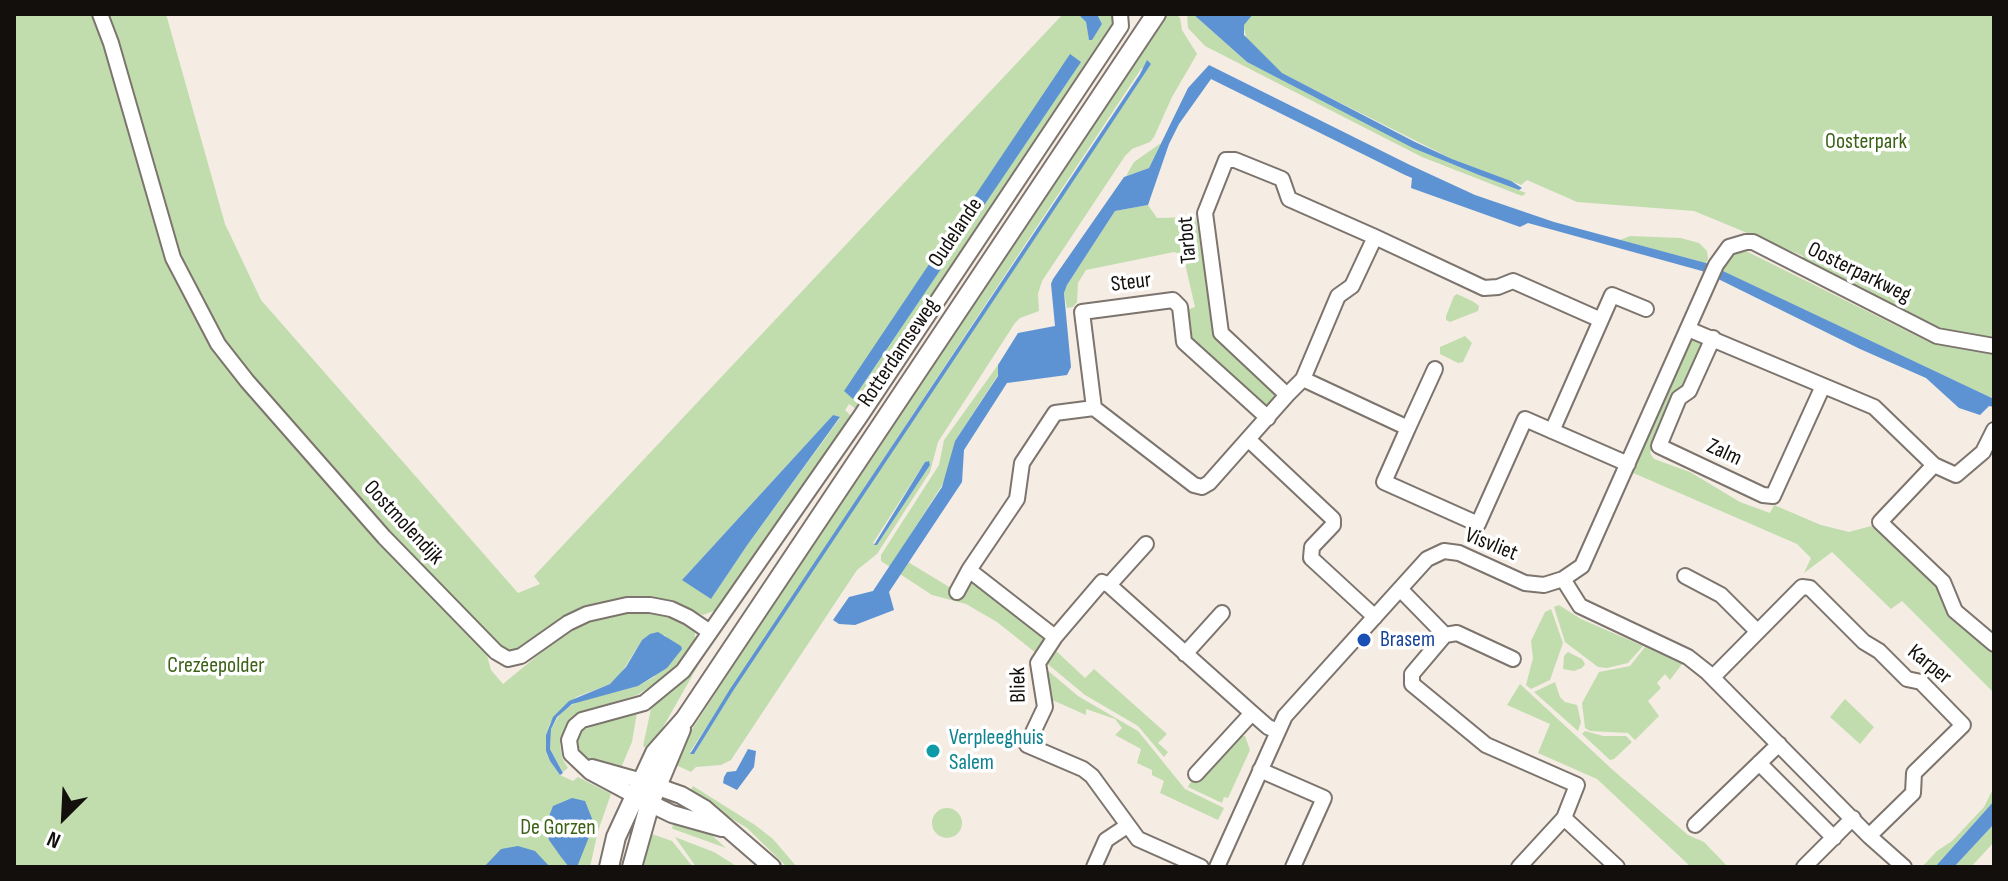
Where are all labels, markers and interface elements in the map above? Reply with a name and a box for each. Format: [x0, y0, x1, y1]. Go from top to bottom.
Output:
park label: Oosterpark [1825, 129, 1907, 155]
street label: Oudelande [923, 193, 989, 273]
street label: Tarbot [1173, 215, 1203, 265]
street label: Oosterparkweg [1803, 237, 1915, 309]
street label: Steur [1109, 267, 1153, 299]
street label: Rotterdamseweg [853, 294, 945, 412]
street label: Zalm [1702, 434, 1746, 472]
street label: Oostmolendijk [357, 475, 449, 571]
street label: Visvliet [1461, 523, 1521, 567]
place label: Brasem [1380, 627, 1435, 653]
marker: Brasem [1355, 631, 1373, 649]
street label: Karper [1902, 639, 1956, 691]
park label: Crezéepolder [167, 653, 265, 679]
street label: Bliek [1005, 667, 1033, 703]
place label: Verpleeghuis Salem [949, 725, 1044, 776]
marker: Verpleeghuis Salem [924, 742, 942, 760]
north arrow [24, 777, 104, 857]
park label: De Gorzen [520, 815, 596, 841]
text: N [43, 825, 65, 854]

